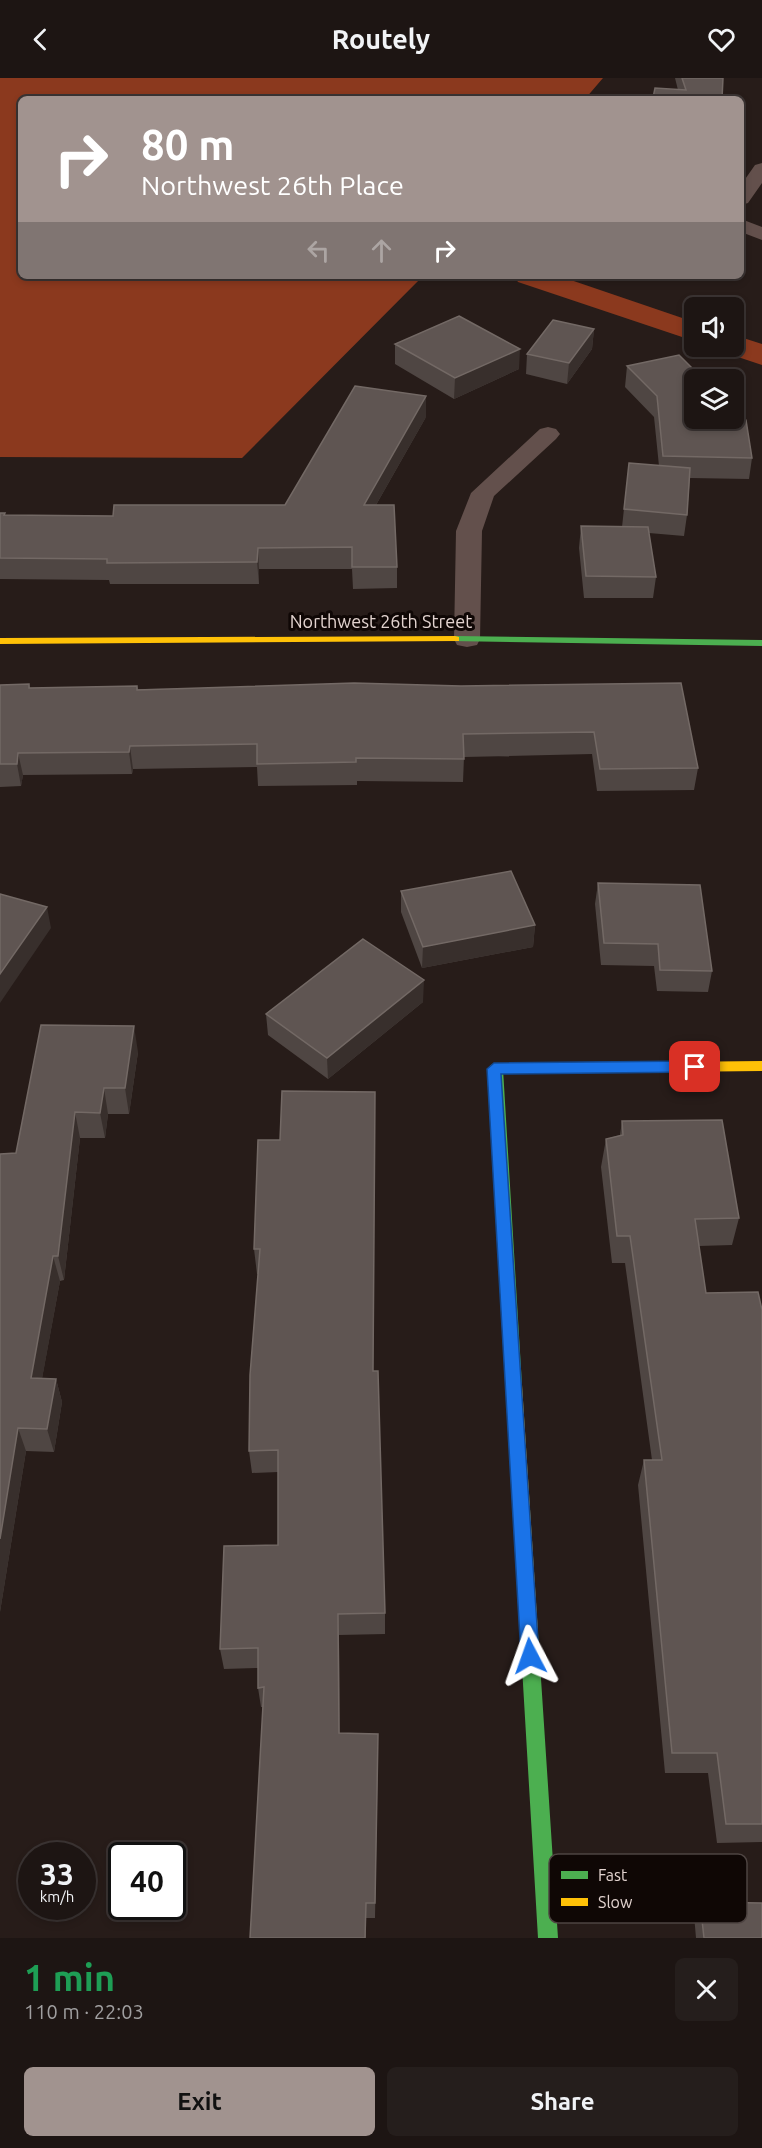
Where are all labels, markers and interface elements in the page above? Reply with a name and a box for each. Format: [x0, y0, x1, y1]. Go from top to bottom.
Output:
icon: back [24, 23, 57, 56]
icon: heart [705, 23, 738, 56]
text: Routely [332, 24, 430, 54]
icon: right [42, 120, 120, 198]
text: 80 m [141, 121, 235, 168]
text: Northwest 26th Place [141, 170, 404, 200]
icon: left [302, 234, 335, 267]
icon: ahead [365, 234, 398, 267]
icon: right [428, 234, 461, 267]
map controls [684, 297, 744, 429]
button: sound [684, 297, 744, 357]
button: layers [684, 369, 744, 429]
street label: Northwest 26th Street [290, 611, 472, 631]
pin [669, 1041, 720, 1092]
icon: arrive [678, 1050, 711, 1083]
position arrow [498, 1624, 562, 1688]
speed limit sign: 40 [108, 1842, 186, 1920]
legend [549, 1854, 747, 1923]
text: 33 [40, 1857, 74, 1891]
text: Fast [598, 1866, 628, 1884]
text: km/h [40, 1888, 74, 1905]
text: Slow [598, 1893, 633, 1911]
text: 1 min [24, 1957, 115, 1998]
button: close [675, 1958, 738, 2021]
text: 110 m · 22:03 [24, 2000, 144, 2023]
button: Exit [24, 2067, 375, 2136]
button: Share [387, 2067, 738, 2136]

